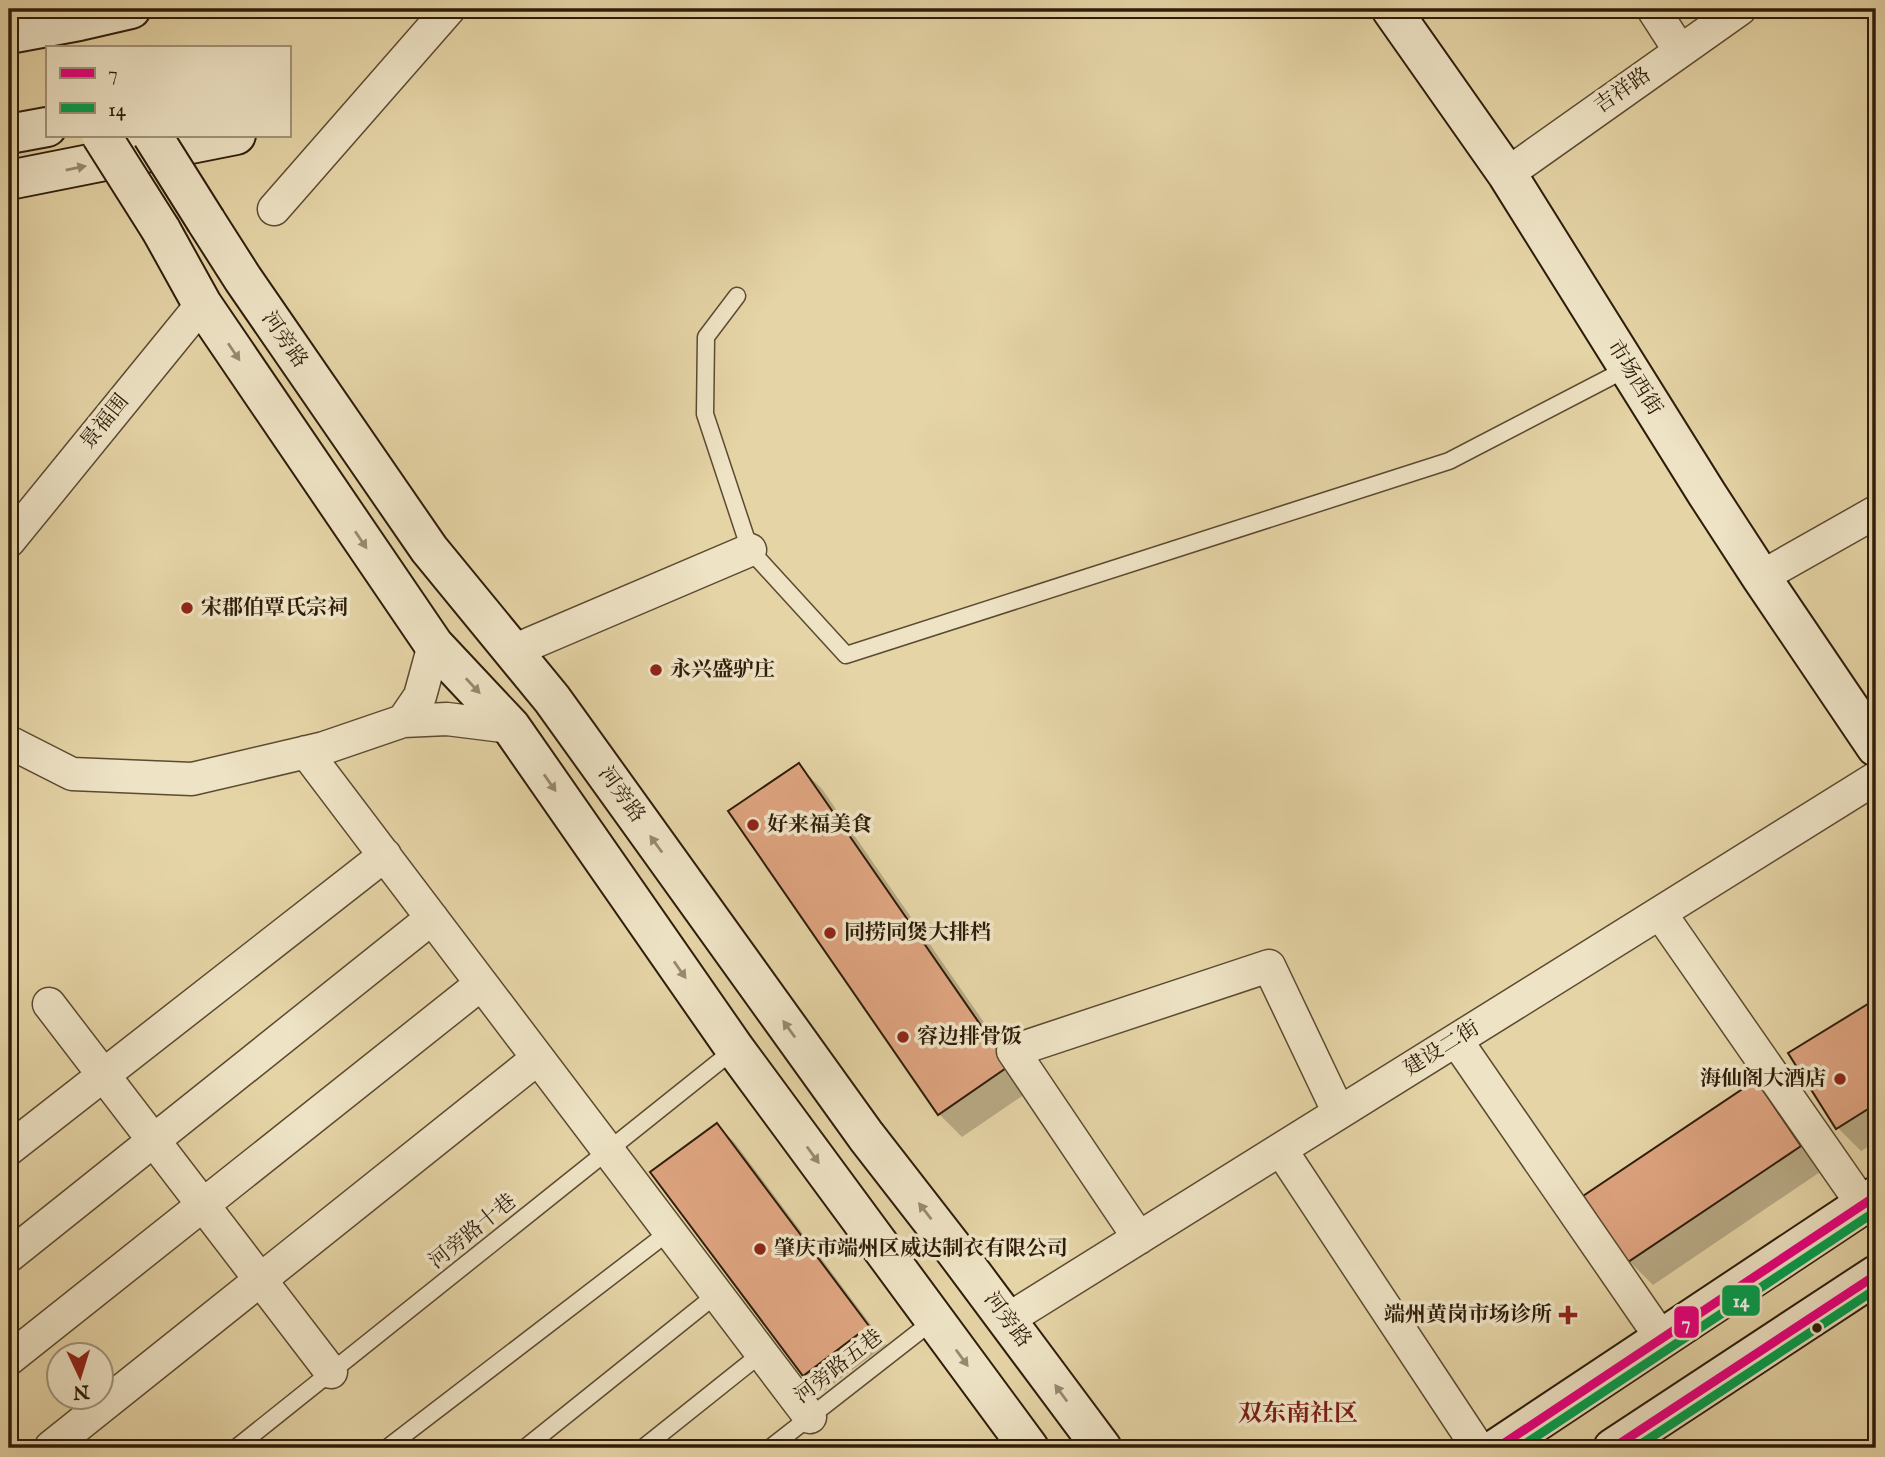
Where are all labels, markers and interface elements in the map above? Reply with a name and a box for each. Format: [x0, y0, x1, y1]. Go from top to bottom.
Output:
legend [46, 46, 290, 136]
text: 7 [108, 61, 118, 88]
street label: 吉祥路 [1589, 62, 1657, 120]
text: 14 [108, 97, 127, 124]
one-way arrow [65, 162, 87, 173]
street label: 河旁路 [255, 306, 313, 374]
street label: 市场西街 [1600, 335, 1668, 421]
one-way arrow [228, 342, 241, 361]
street label: 景福围 [75, 389, 135, 455]
one-way arrow [355, 530, 368, 550]
place label: 宋郡伯覃氏宗祠 [201, 595, 348, 622]
marker: 宋郡伯覃氏宗祠 [179, 600, 195, 616]
place label: 永兴盛驴庄 [670, 657, 775, 684]
marker: 永兴盛驴庄 [648, 662, 664, 678]
one-way arrow [464, 677, 480, 694]
street label: 河旁路 [592, 762, 650, 828]
one-way arrow [543, 774, 557, 792]
place label: 好来福美食 [767, 812, 872, 839]
marker: 好来福美食 [745, 817, 761, 833]
one-way arrow [650, 835, 664, 853]
place label: 同捞同煲大排档 [844, 920, 991, 947]
marker: 同捞同煲大排档 [822, 925, 838, 941]
one-way arrow [673, 961, 687, 979]
street label: 建设二街 [1399, 1015, 1485, 1083]
one-way arrow [782, 1020, 796, 1038]
place label: 容边排骨饭 [917, 1024, 1022, 1051]
marker: 容边排骨饭 [895, 1029, 911, 1045]
place label: 海仙阁大酒店 [1700, 1066, 1826, 1093]
marker: 海仙阁大酒店 [1832, 1071, 1848, 1087]
one-way arrow [806, 1146, 820, 1164]
street label: 河旁路十巷 [424, 1188, 522, 1276]
one-way arrow [917, 1203, 932, 1221]
place label: 肇庆市端州区威达制衣有限公司 [774, 1236, 1068, 1263]
marker: 肇庆市端州区威达制衣有限公司 [752, 1241, 768, 1257]
line badge: 14 [1721, 1284, 1761, 1317]
street label: 河旁路 [977, 1287, 1037, 1353]
text: 14 [1733, 1290, 1750, 1314]
place label: 端州黄岗市场诊所 [1384, 1302, 1552, 1329]
marker: 端州黄岗市场诊所 [1558, 1305, 1578, 1325]
line badge: 7 [1673, 1305, 1700, 1339]
text: 7 [1682, 1312, 1691, 1336]
unlabelled marker [1810, 1321, 1824, 1335]
street label: 河旁路五巷 [789, 1324, 889, 1410]
north arrow [46, 1342, 116, 1412]
one-way arrow [955, 1349, 969, 1367]
text: N [71, 1378, 91, 1404]
one-way arrow [1054, 1384, 1068, 1402]
district label: 双东南社区 [1238, 1399, 1358, 1430]

